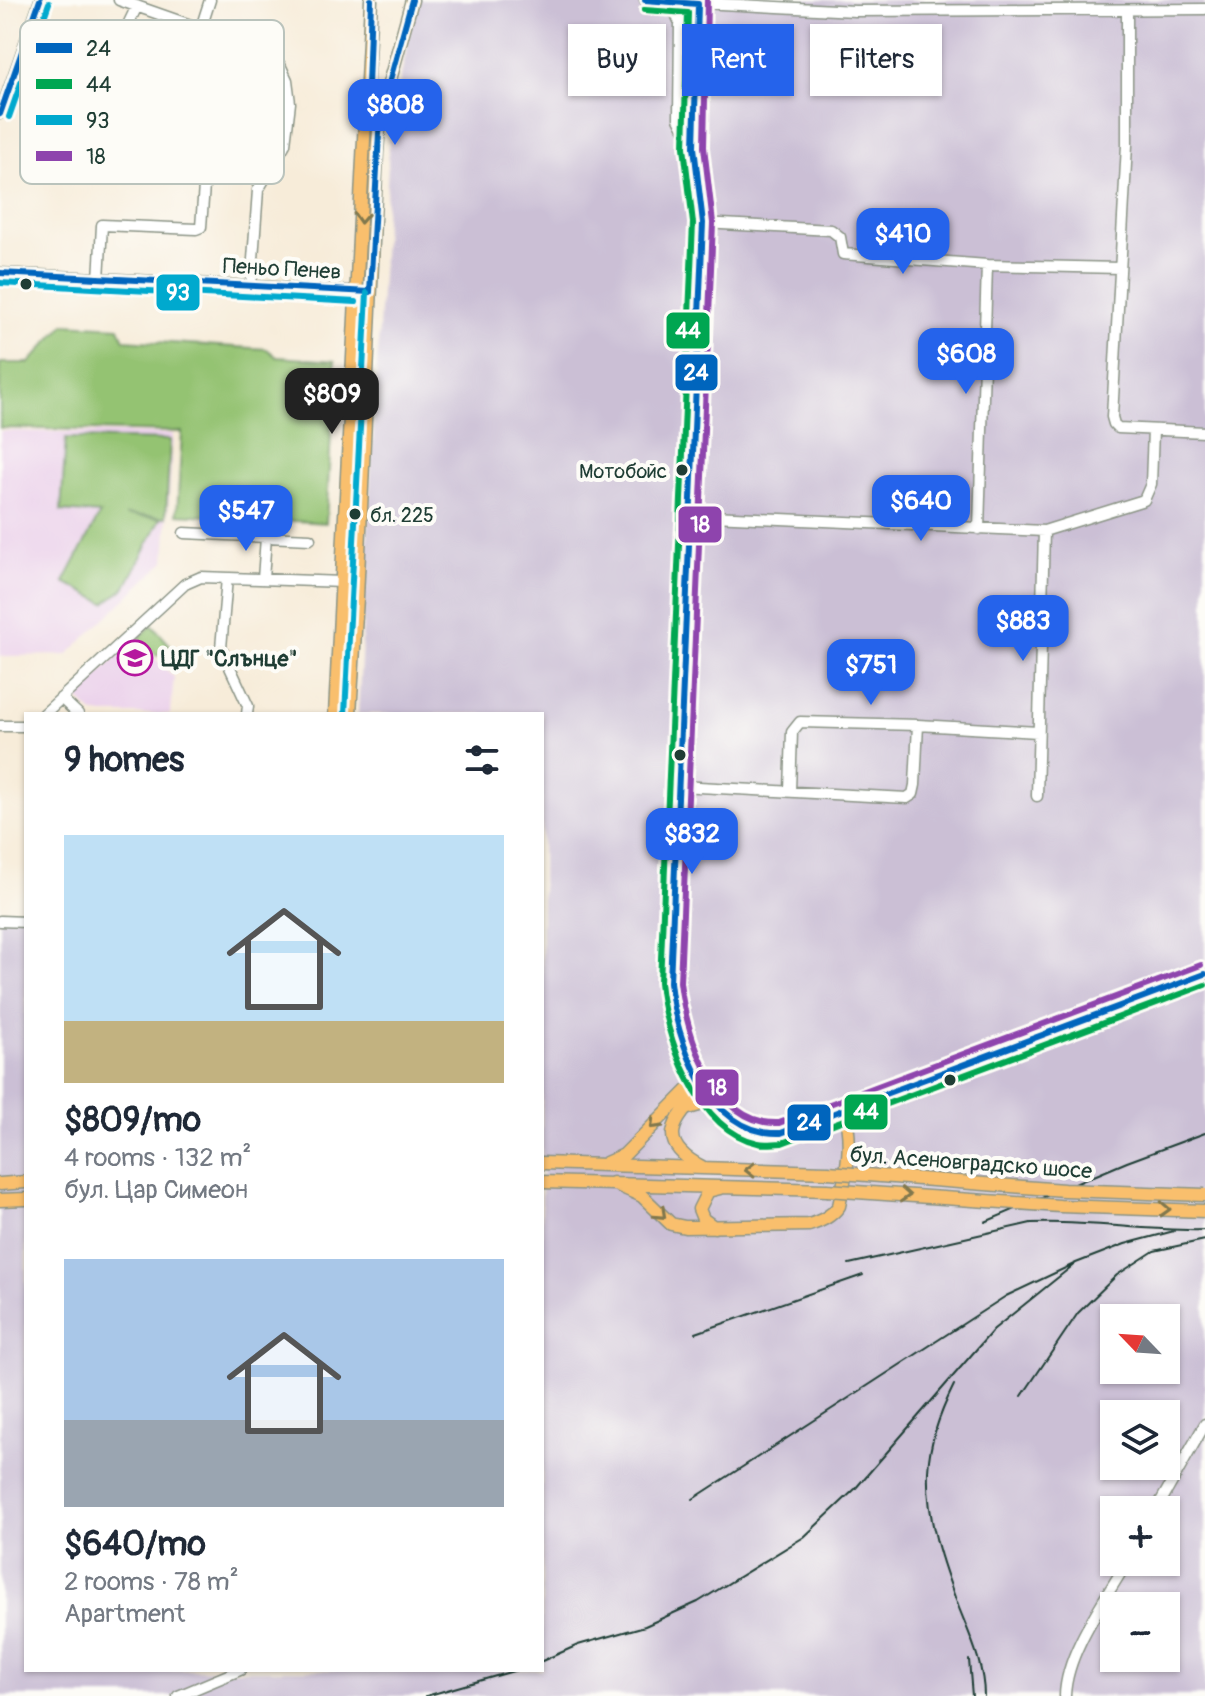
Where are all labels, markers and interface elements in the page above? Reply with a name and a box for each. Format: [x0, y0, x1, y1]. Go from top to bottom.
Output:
legend [20, 20, 284, 184]
chip: Buy [568, 24, 666, 96]
chip: Rent [682, 24, 794, 96]
chip: Filters [810, 24, 942, 96]
text: 24 [86, 35, 111, 63]
text: 44 [86, 71, 112, 99]
pin: $808 [348, 79, 442, 147]
text: $808 [366, 89, 424, 121]
text: 93 [86, 107, 110, 135]
text: 18 [86, 143, 106, 171]
pin: $410 [856, 208, 950, 276]
one-way arrow [353, 212, 370, 225]
text: $410 [874, 218, 932, 250]
street label: Пеньо Пенев [222, 252, 342, 286]
line badge: 93 [155, 273, 201, 312]
unlabelled marker [18, 276, 34, 292]
text: 93 [166, 279, 190, 307]
line badge: 44 [665, 311, 711, 350]
text: 44 [675, 317, 701, 345]
pin: $608 [919, 328, 1013, 396]
text: $608 [936, 338, 996, 370]
line badge: 24 [674, 353, 719, 392]
text: 24 [683, 359, 709, 387]
pin: $809 [285, 368, 379, 436]
text: $809 [303, 378, 361, 410]
place label: Мотобойс [579, 459, 667, 484]
marker: Мотобойс [674, 462, 690, 478]
pin: $640 [874, 475, 968, 543]
pin: $547 [199, 485, 293, 553]
text: $640 [890, 485, 952, 517]
text: $547 [217, 495, 275, 527]
place label: бл. 225 [370, 503, 434, 528]
line badge: 18 [677, 505, 723, 544]
marker: бл. 225 [347, 506, 363, 522]
text: 18 [690, 511, 710, 539]
pin: $883 [976, 595, 1070, 663]
text: $883 [996, 605, 1050, 637]
school or university icon: ЦДГ "Слънце" [116, 639, 154, 677]
pin: $751 [824, 639, 918, 707]
place label: ЦДГ "Слънце" [161, 645, 297, 673]
text: $751 [845, 649, 897, 681]
icon: filters [460, 738, 504, 782]
text: 9 homes [64, 739, 184, 782]
unlabelled marker [672, 747, 688, 763]
pin: $832 [645, 808, 739, 876]
text: $832 [664, 818, 720, 850]
icon: home [212, 887, 356, 1031]
line badge: 18 [694, 1068, 740, 1107]
unlabelled marker [942, 1072, 958, 1088]
text: 18 [707, 1074, 727, 1102]
line badge: 44 [843, 1093, 889, 1131]
text: 44 [853, 1098, 879, 1126]
text: $809/mo [64, 1099, 201, 1142]
line badge: 24 [786, 1103, 832, 1142]
text: 24 [796, 1109, 822, 1137]
one-way arrow [650, 1115, 664, 1129]
street label: бул. Асеновградско шосе [849, 1141, 1093, 1185]
text: 4 rooms · 132 m² [64, 1142, 252, 1174]
one-way arrow [743, 1161, 756, 1179]
text: бул. Цар Симеон [64, 1174, 248, 1206]
one-way arrow [899, 1186, 912, 1203]
one-way arrow [1159, 1201, 1172, 1218]
one-way arrow [651, 1205, 666, 1219]
north arrow [1100, 1304, 1180, 1384]
map controls [1100, 1304, 1180, 1672]
icon: home [212, 1311, 356, 1455]
button: layers [1100, 1400, 1180, 1480]
button: + [1100, 1496, 1180, 1576]
text: $640/mo [64, 1523, 206, 1566]
text: 2 rooms · 78 m² [64, 1566, 239, 1598]
button: − [1100, 1592, 1180, 1672]
text: Apartment [64, 1598, 185, 1630]

